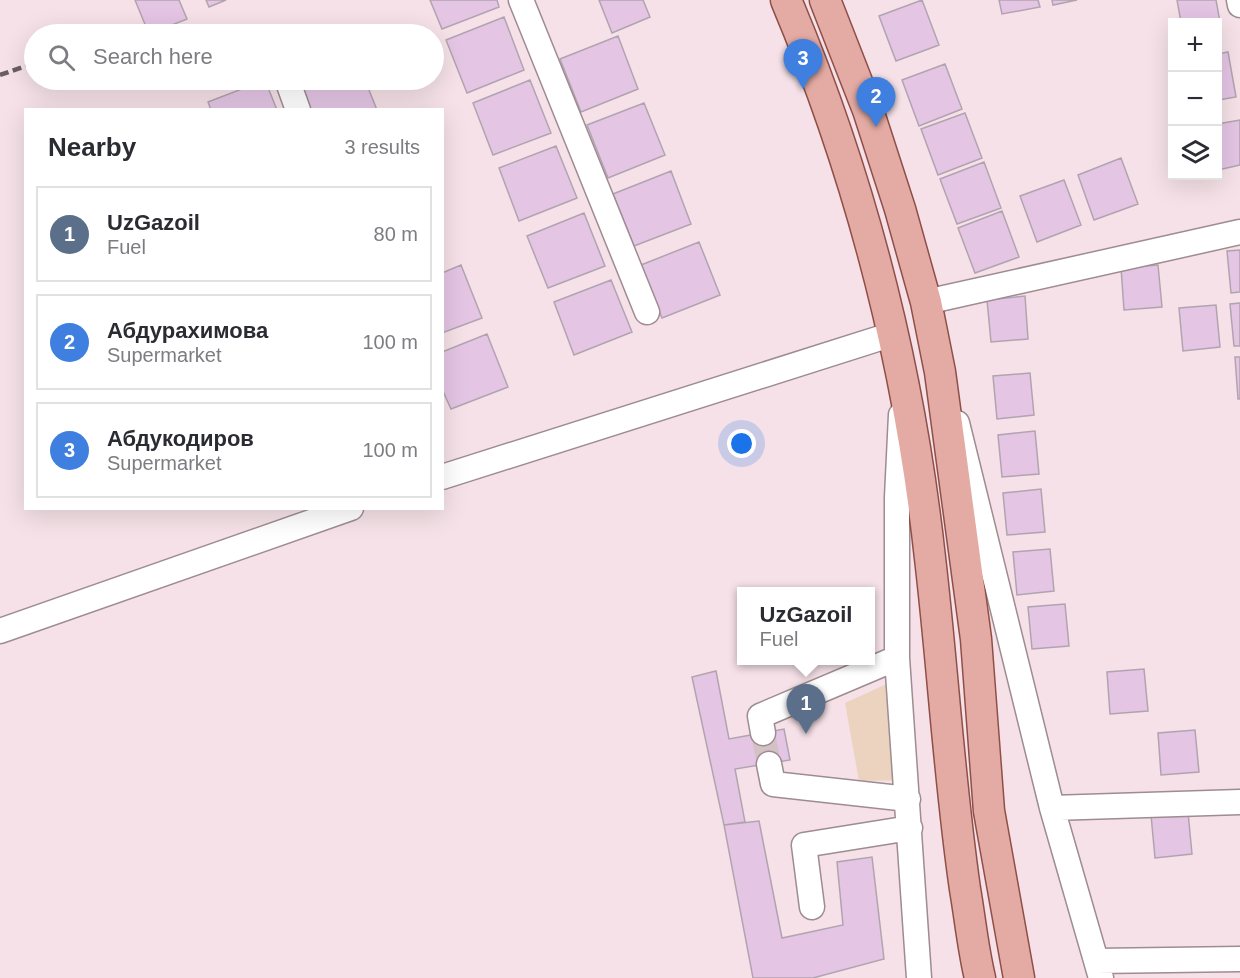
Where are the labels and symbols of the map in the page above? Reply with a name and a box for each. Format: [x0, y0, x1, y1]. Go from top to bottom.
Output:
pin: 3 [784, 40, 822, 89]
pin: 2 [856, 78, 896, 127]
your location [727, 429, 756, 458]
pin: 1 [786, 684, 826, 734]

